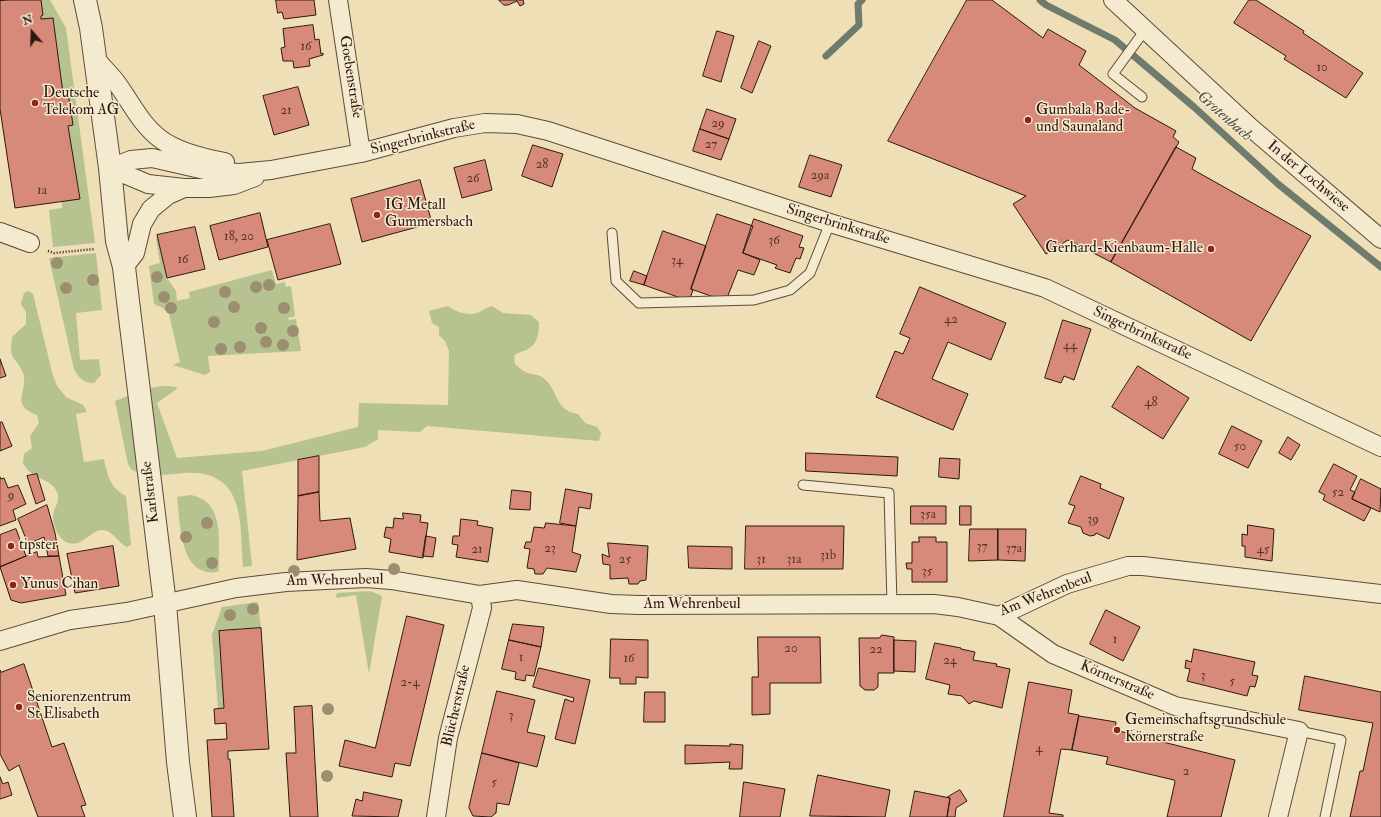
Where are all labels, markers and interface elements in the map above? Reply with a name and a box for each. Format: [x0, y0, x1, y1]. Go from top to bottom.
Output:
north arrow [12, 12, 52, 52]
text: N [21, 12, 35, 28]
street label: Goebenstraße [335, 34, 365, 120]
house number: 16 [300, 39, 312, 55]
house number: 10 [1316, 60, 1328, 76]
place label: Deutsche Telekom AG [43, 85, 119, 120]
water label: Grotenbach [1192, 88, 1256, 146]
marker: Deutsche Telekom AG [30, 98, 40, 108]
place label: Gumbala Bade- und Saunaland [1036, 102, 1131, 137]
house number: 21 [280, 103, 292, 119]
marker: Gumbala Bade- und Saunaland [1023, 115, 1033, 125]
street label: Singerbrinkstraße [369, 116, 477, 160]
house number: 29 [711, 116, 725, 132]
house number: 27 [705, 137, 717, 153]
street label: In der Lochwiese [1263, 137, 1353, 217]
house number: 28 [536, 157, 548, 173]
house number: 29a [811, 168, 829, 184]
house number: 26 [466, 171, 480, 187]
house number: 1a [37, 183, 47, 199]
place label: IG Metall Gummersbach [385, 197, 473, 232]
street label: Singerbrinkstraße [784, 201, 892, 249]
marker: IG Metall Gummersbach [372, 210, 382, 220]
house number: 18, 20 [224, 229, 254, 245]
house number: 36 [768, 233, 780, 249]
place label: Gerhard-Kienbaum-Halle [1045, 240, 1203, 258]
marker: Gerhard-Kienbaum-Halle [1206, 244, 1216, 254]
house number: 16 [177, 252, 189, 268]
house number: 34 [671, 253, 683, 269]
street label: Singerbrinkstraße [1090, 303, 1194, 365]
house number: 42 [944, 312, 958, 328]
house number: 44 [1063, 338, 1077, 354]
house number: 48 [1144, 395, 1158, 411]
house number: 50 [1234, 439, 1246, 455]
street label: Karlstraße [138, 460, 164, 524]
house number: 52 [1332, 485, 1344, 501]
house number: 9 [8, 488, 14, 504]
house number: 35a [920, 507, 936, 523]
house number: 39 [1087, 512, 1099, 528]
place label: tipster [19, 537, 57, 555]
house number: 37 [977, 539, 987, 555]
marker: tipster [6, 541, 16, 551]
house number: 23 [544, 541, 556, 557]
house number: 37a [1006, 541, 1022, 557]
house number: 21 [471, 542, 483, 558]
house number: 45 [1257, 542, 1269, 558]
house number: 31b [820, 548, 836, 564]
house number: 25 [619, 552, 631, 568]
house number: 31 [756, 552, 766, 568]
house number: 31a [787, 552, 801, 568]
house number: 35 [922, 564, 932, 580]
street label: Am Wehrenbeul [997, 569, 1095, 621]
street label: Am Wehrenbeul [286, 571, 384, 591]
place label: Yunus Cihan [21, 576, 98, 594]
marker: Yunus Cihan [8, 580, 18, 590]
street label: Am Wehrenbeul [643, 596, 741, 614]
house number: 1 [1113, 632, 1117, 648]
house number: 20 [784, 641, 798, 657]
house number: 22 [869, 642, 883, 658]
house number: 1 [519, 650, 523, 666]
house number: 16 [623, 651, 635, 667]
house number: 24 [943, 653, 957, 669]
street label: Körnerstraße [1077, 657, 1157, 705]
street label: Blücherstraße [439, 663, 475, 749]
house number: 3 [1201, 668, 1205, 684]
house number: 5 [1229, 674, 1235, 690]
house number: 2-4 [400, 675, 420, 691]
place label: Seniorenzentrum St Elisabeth [27, 689, 131, 724]
marker: Seniorenzentrum St Elisabeth [14, 702, 24, 712]
house number: 3 [509, 708, 513, 724]
place label: Gemeinschaftsgrundschule Körnerstraße [1125, 712, 1286, 747]
marker: Gemeinschaftsgrundschule Körnerstraße [1112, 725, 1122, 735]
house number: 4 [1035, 741, 1043, 757]
house number: 2 [1183, 764, 1189, 780]
house number: 5 [491, 775, 497, 791]

